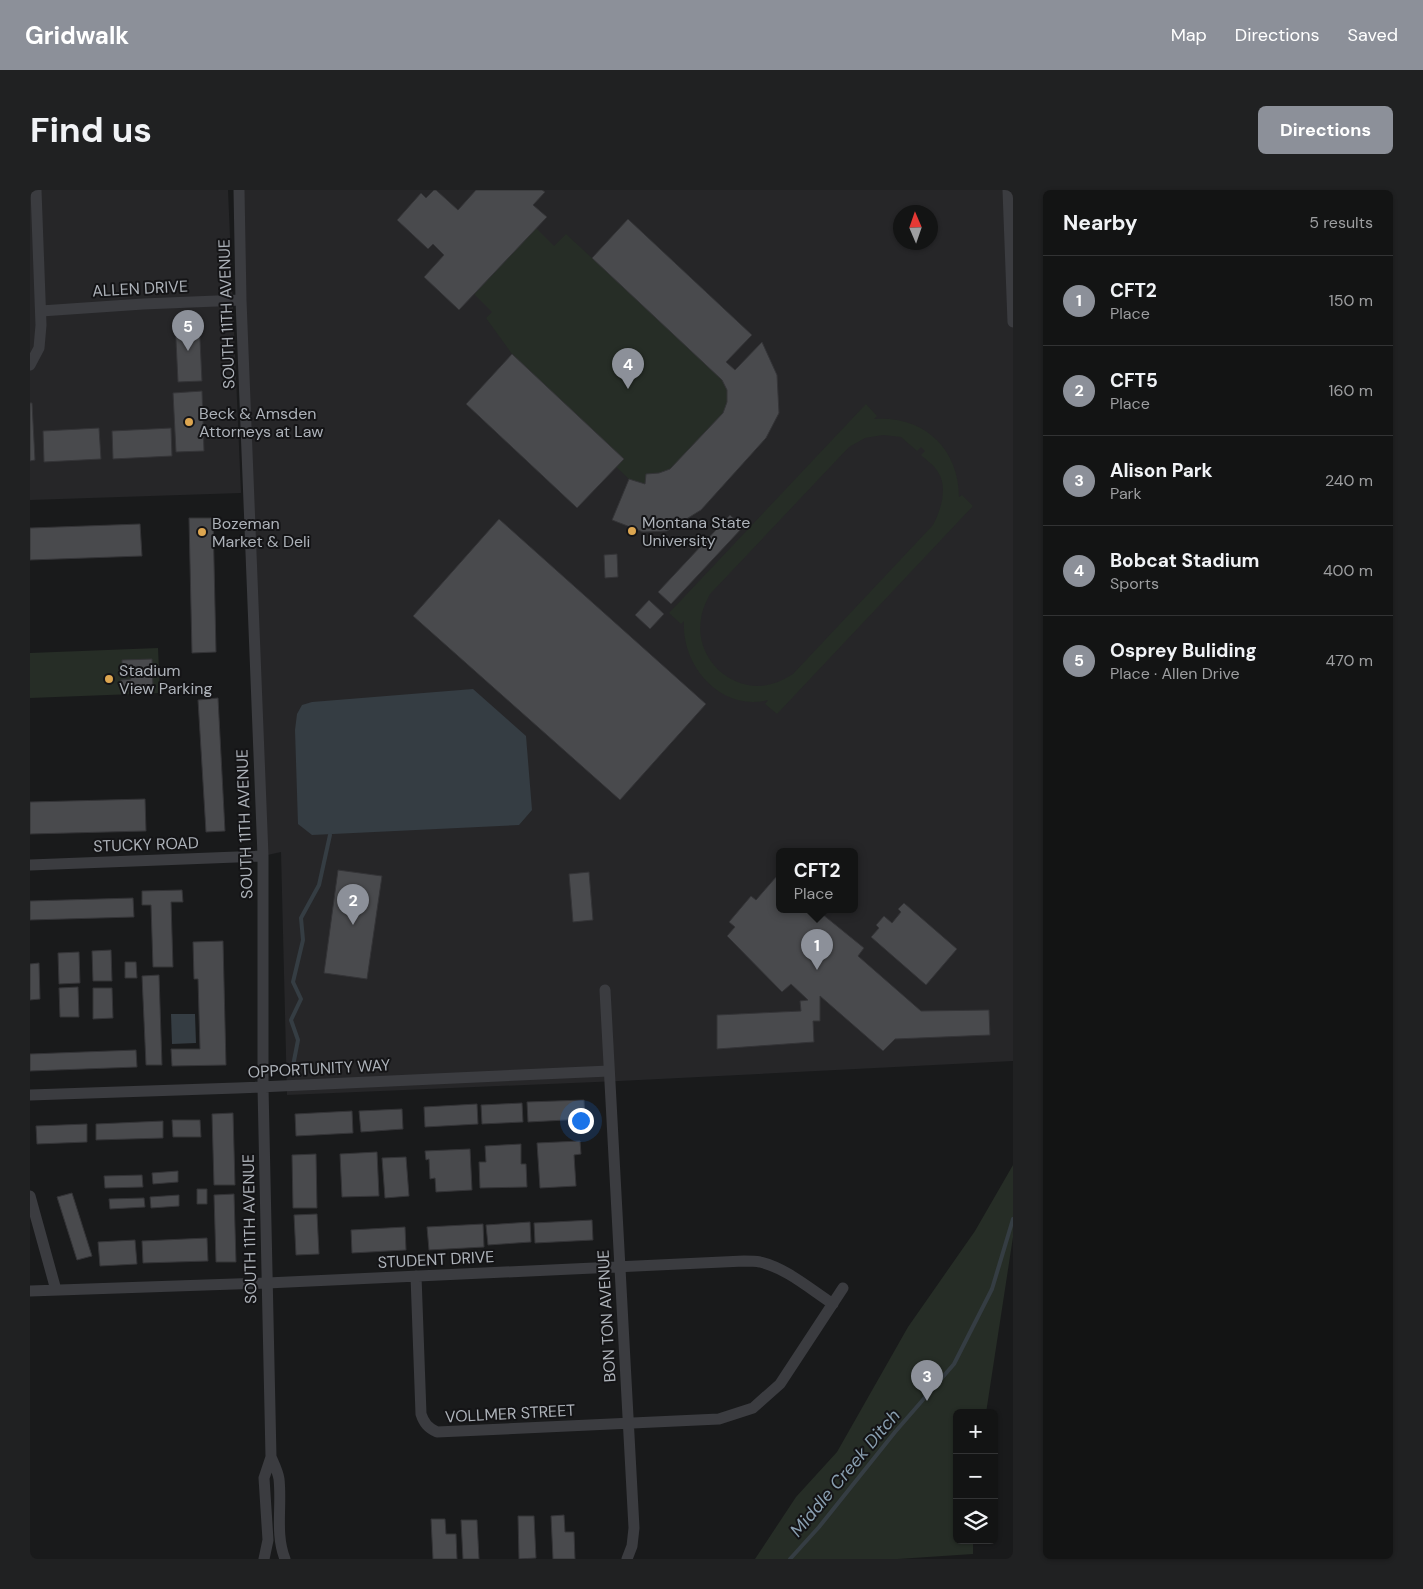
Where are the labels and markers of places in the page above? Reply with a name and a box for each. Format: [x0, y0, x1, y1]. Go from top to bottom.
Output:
pin: 5 [172, 310, 204, 351]
pin: 4 [612, 348, 644, 389]
place label: Beck & Amsden Attorneys at Law [199, 403, 324, 442]
marker: Beck & Amsden Attorneys at Law [183, 416, 195, 428]
place label: Montana State University [642, 512, 750, 551]
place label: Bozeman Market & Deli [212, 513, 310, 552]
marker: Montana State University [626, 525, 638, 537]
marker: Bozeman Market & Deli [196, 526, 208, 538]
place label: Stadium View Parking [119, 660, 212, 699]
marker: Stadium View Parking [103, 673, 115, 685]
pin: 2 [337, 884, 369, 925]
pin: 1 [801, 929, 833, 970]
pin: 3 [911, 1360, 943, 1401]

